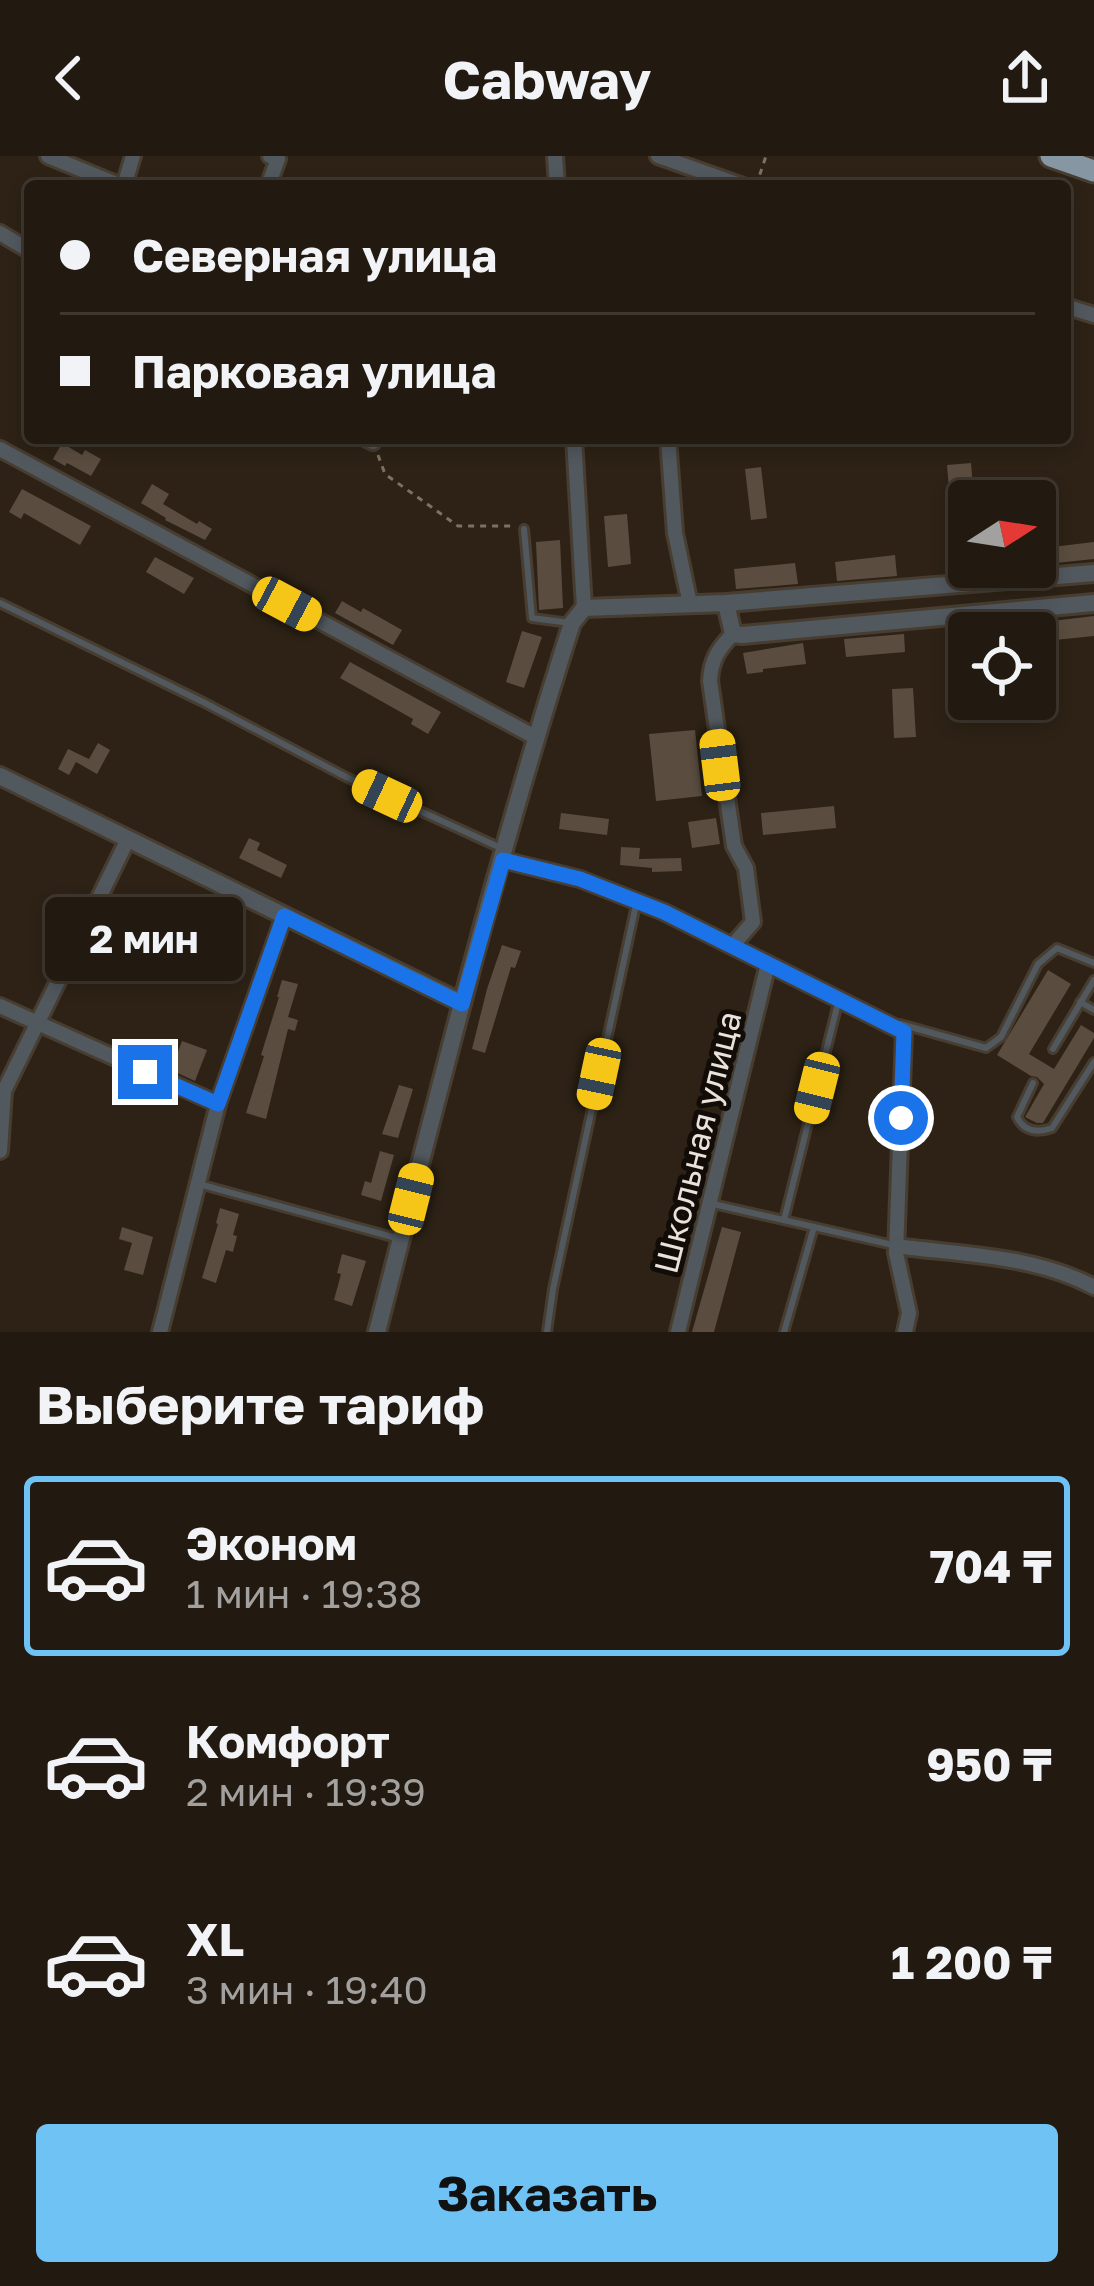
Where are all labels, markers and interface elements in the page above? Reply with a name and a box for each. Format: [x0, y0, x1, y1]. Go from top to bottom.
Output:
icon: back [36, 45, 102, 111]
icon: share [992, 45, 1058, 111]
text: Cabway [443, 46, 651, 111]
text: Северная улица [132, 228, 497, 282]
text: Парковая улица [132, 344, 497, 398]
north arrow [948, 480, 1056, 588]
map controls [948, 480, 1056, 720]
car [247, 571, 327, 637]
button: locate [948, 612, 1056, 720]
car [698, 727, 742, 803]
car [347, 764, 427, 828]
callout: 2 мин [46, 898, 244, 982]
text: 2 мин [89, 915, 199, 962]
street label: Школьная улица [646, 1007, 748, 1277]
car [574, 1035, 624, 1113]
route end [118, 1045, 172, 1099]
car [791, 1049, 843, 1127]
route start [874, 1091, 928, 1145]
car [385, 1160, 437, 1238]
text: Выберите тариф [36, 1371, 484, 1436]
icon: car [42, 1512, 150, 1620]
text: Эконом [186, 1516, 357, 1570]
text: 704 ₸ [930, 1539, 1052, 1593]
text: 1 мин · 19:38 [186, 1570, 422, 1617]
icon: car [42, 1710, 150, 1818]
text: Комфорт [186, 1714, 390, 1768]
text: 950 ₸ [926, 1737, 1052, 1791]
text: 2 мин · 19:39 [186, 1768, 426, 1815]
icon: car [42, 1908, 150, 2016]
text: XL [186, 1912, 244, 1966]
text: 1 200 ₸ [891, 1935, 1052, 1989]
text: 3 мин · 19:40 [186, 1966, 428, 2013]
button: Заказать [36, 2124, 1058, 2262]

